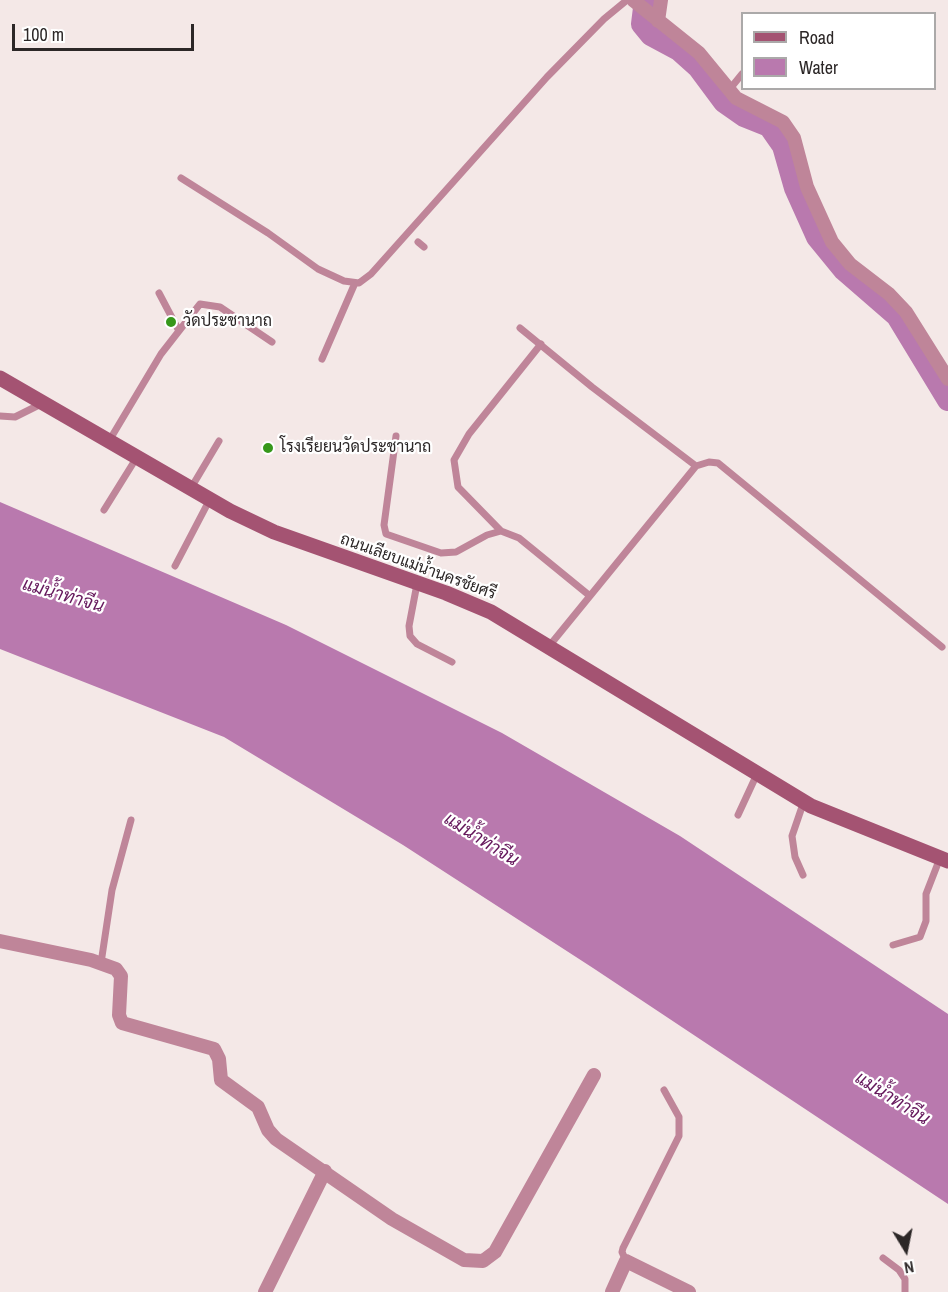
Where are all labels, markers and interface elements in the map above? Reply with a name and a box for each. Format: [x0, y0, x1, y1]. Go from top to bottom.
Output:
scale bar [15, 12, 196, 50]
legend [741, 12, 936, 90]
text: 100 m [23, 22, 64, 47]
text: Road [799, 25, 834, 50]
text: Water [799, 55, 838, 80]
place label: วัดประชานาถ [183, 312, 272, 332]
marker: วัดประชานาถ [164, 315, 178, 329]
place label: โรงเรียยนวัดประชานาถ [280, 438, 431, 458]
marker: โรงเรียยนวัดประชานาถ [261, 441, 275, 455]
street label: ถนนเลียบแม่น้ำนครชัยศรี [338, 530, 498, 604]
water label: แม่น้ำท่าจีน [20, 574, 106, 618]
water label: แม่น้ำท่าจีน [440, 809, 522, 871]
water label: แม่น้ำท่าจีน [851, 1068, 933, 1130]
north arrow [876, 1220, 936, 1280]
text: N [903, 1256, 916, 1279]

